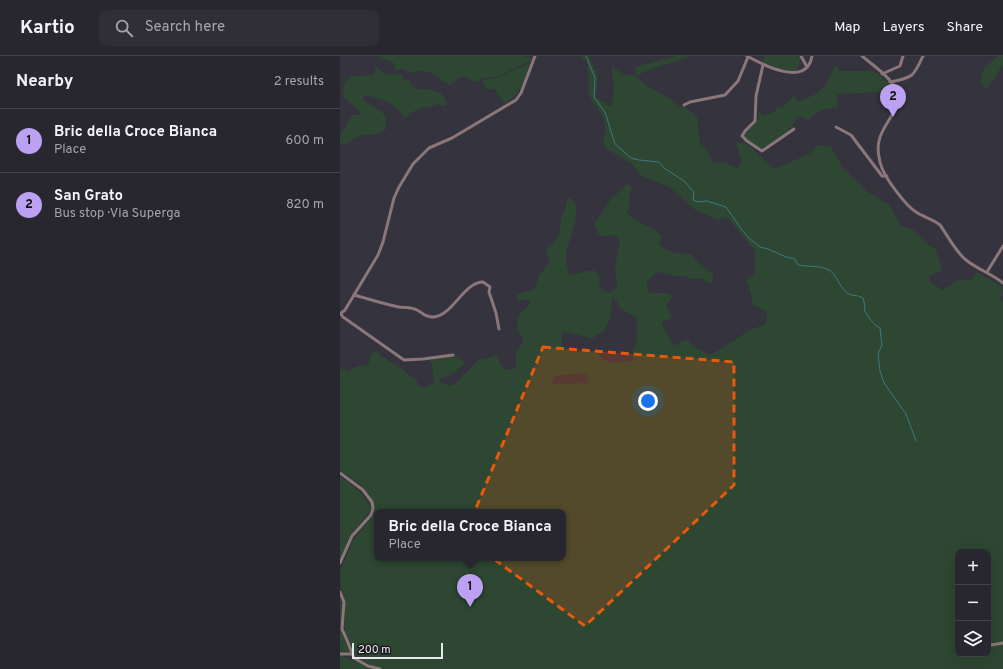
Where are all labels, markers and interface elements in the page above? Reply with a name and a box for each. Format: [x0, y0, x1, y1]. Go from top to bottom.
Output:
search box [99, 10, 379, 46]
text: Kartio [20, 16, 75, 40]
icon: search [113, 17, 135, 39]
text: Search here [145, 18, 225, 37]
text: Map [834, 19, 860, 36]
text: Layers [882, 19, 924, 36]
text: Share [946, 19, 983, 36]
text: Nearby [16, 71, 73, 93]
text: 2 results [274, 74, 324, 90]
pin: 2 [880, 84, 906, 117]
text: Bric della Croce Bianca [54, 123, 217, 142]
text: 1 [26, 133, 32, 149]
text: 600 m [286, 133, 324, 149]
text: Place [54, 142, 86, 158]
text: San Grato [54, 187, 123, 206]
text: 2 [25, 197, 33, 213]
text: 820 m [286, 197, 324, 213]
text: Bus stop · Via Superga [54, 206, 180, 222]
your location [638, 391, 658, 411]
popup [374, 509, 566, 561]
text: Bric della Croce Bianca [388, 518, 552, 537]
text: Place [388, 537, 421, 553]
map controls [955, 549, 991, 657]
button: + [955, 549, 991, 585]
pin: 1 [457, 574, 483, 607]
button: − [955, 585, 991, 621]
button: layers [955, 621, 991, 657]
scale bar [352, 641, 443, 660]
text: 200 m [358, 643, 391, 657]

